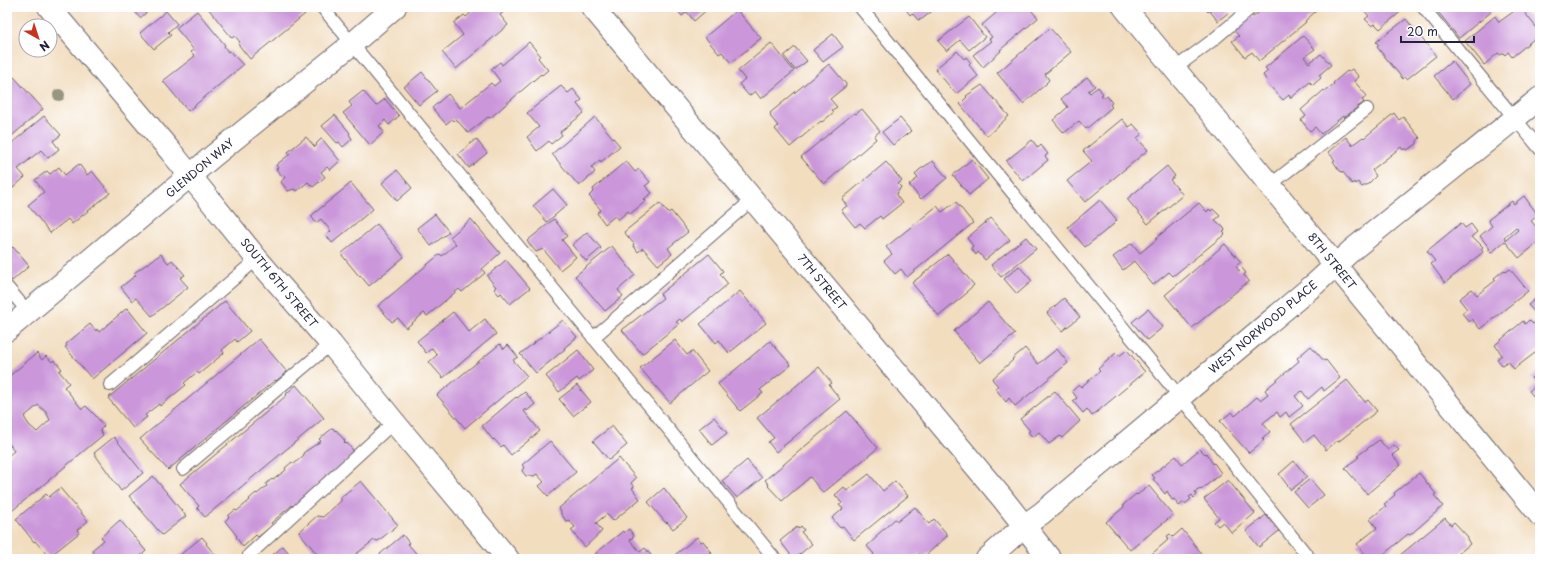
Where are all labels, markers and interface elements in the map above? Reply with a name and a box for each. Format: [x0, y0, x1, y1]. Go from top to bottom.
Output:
north arrow [18, 18, 58, 58]
scale bar [1401, 18, 1474, 44]
text: 20 m [1407, 22, 1438, 40]
text: N [36, 37, 53, 56]
street label: GLENDON WAY [162, 134, 238, 201]
street label: 8TH STREET [1304, 229, 1361, 293]
street label: SOUTH 6TH STREET [237, 234, 322, 331]
street label: 7TH STREET [794, 250, 851, 314]
street label: WEST NORWOOD PLACE [1205, 276, 1321, 377]

